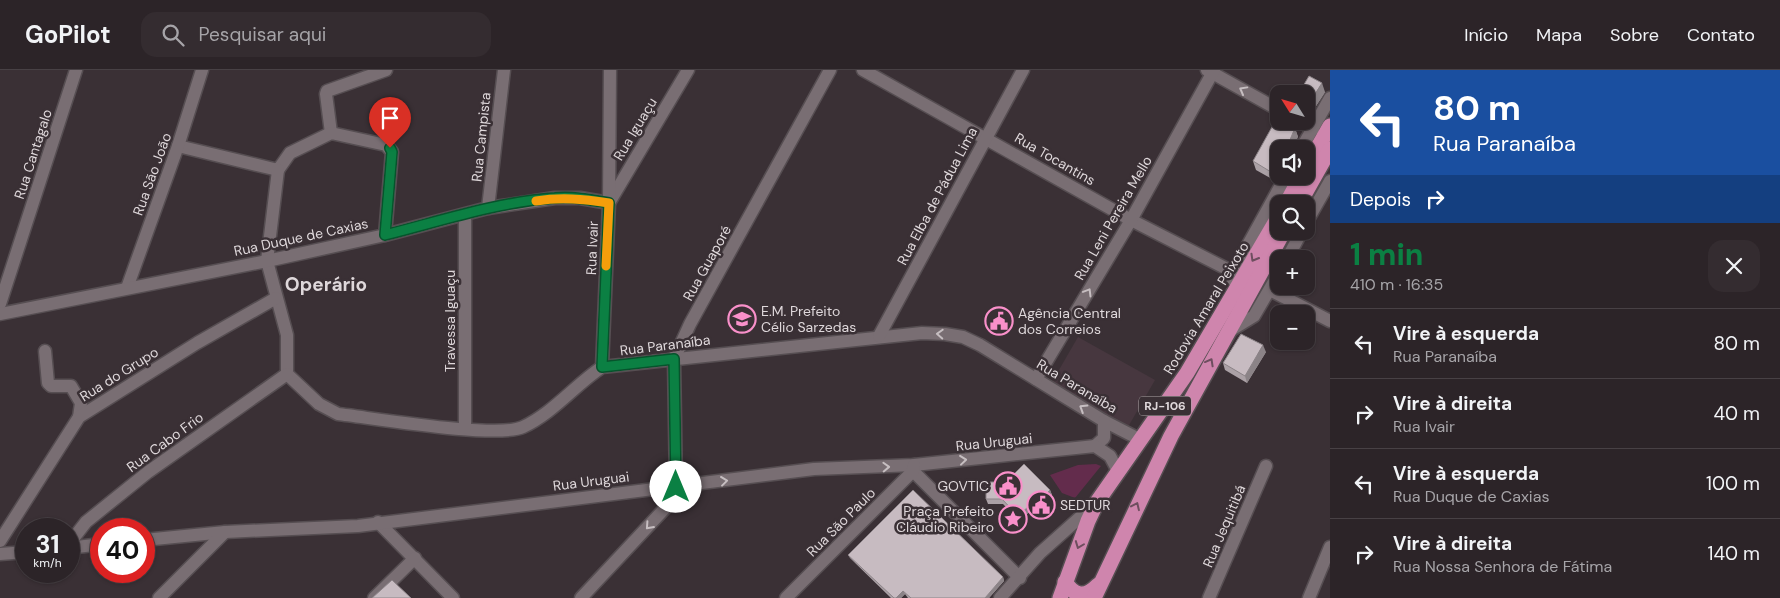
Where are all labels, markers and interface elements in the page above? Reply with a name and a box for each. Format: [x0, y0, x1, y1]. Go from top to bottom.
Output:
search box [141, 12, 491, 57]
text: GoPilot [25, 19, 111, 50]
icon: search [159, 21, 187, 49]
text: Pesquisar aqui [199, 22, 326, 47]
text: Início [1464, 23, 1508, 47]
text: Mapa [1536, 23, 1582, 47]
text: Sobre [1610, 23, 1659, 47]
text: Contato [1687, 23, 1755, 47]
north arrow [1270, 85, 1315, 130]
map controls [1270, 85, 1315, 350]
text: 80 m [1433, 85, 1521, 131]
one-way arrow [1239, 86, 1248, 96]
icon: left [1350, 90, 1415, 155]
street label: Rua Campista [467, 91, 495, 183]
street label: Rua Iguaçu [609, 94, 661, 164]
pin [369, 97, 411, 148]
icon: arrive [376, 104, 404, 132]
street label: Rua Cantagalo [10, 107, 56, 201]
street label: Rua Elba de Pádua Lima [893, 124, 981, 268]
street label: Rua Tocantins [1011, 129, 1099, 189]
text: Rua Paranaíba [1433, 129, 1576, 158]
street label: Rua São João [129, 130, 175, 218]
button: sound [1270, 140, 1315, 185]
street label: Rua Leni Pereira Mello [1070, 153, 1156, 283]
icon: right [1421, 185, 1449, 213]
text: Depois [1350, 187, 1411, 212]
button: search [1270, 195, 1315, 240]
street label: Rua Duque de Caxias [232, 214, 370, 260]
street label: Rua Ivair [582, 221, 602, 275]
street label: Rua Guaporé [679, 222, 735, 304]
text: 1 min [1350, 235, 1423, 274]
street label: Rodovia Amaral Peixoto [1159, 239, 1253, 377]
button: close [1708, 240, 1760, 292]
button: + [1270, 250, 1315, 295]
one-way arrow [1251, 253, 1261, 262]
street label: Travessa Iguaçu [441, 270, 459, 372]
district label: Operário [285, 272, 367, 297]
text: 410 m · 16:35 [1350, 274, 1443, 295]
one-way arrow [1082, 288, 1092, 297]
place label: E.M. Prefeito Célio Sarzedas [761, 302, 856, 336]
school or university icon: E.M. Prefeito Célio Sarzedas [727, 304, 757, 334]
place label: Agência Central dos Correios [1018, 304, 1121, 338]
button: − [1270, 305, 1315, 350]
public building icon: Agência Central dos Correios [984, 306, 1014, 336]
text: Vire à esquerda [1393, 321, 1539, 346]
one-way arrow [936, 328, 944, 339]
icon: left [1350, 330, 1378, 358]
street label: Rua Paranaíba [619, 331, 711, 359]
text: 80 m [1713, 331, 1760, 356]
street label: Rua do Grupo [76, 343, 162, 405]
text: Rua Paranaíba [1393, 346, 1497, 367]
street label: Rua Paranaíba [1033, 355, 1121, 417]
one-way arrow [1204, 358, 1214, 367]
text: Vire à direita [1393, 391, 1512, 416]
road number: RJ-106 [1139, 396, 1191, 416]
icon: right [1350, 400, 1378, 428]
text: 40 m [1713, 401, 1760, 426]
one-way arrow [1080, 404, 1089, 414]
street label: Rua Cabo Frio [123, 408, 207, 476]
text: Rua Ivair [1393, 416, 1455, 437]
street label: Rua Uruguai [955, 429, 1033, 455]
one-way arrow [959, 455, 967, 466]
position arrow [649, 460, 701, 512]
one-way arrow [882, 461, 890, 472]
text: Vire à esquerda [1393, 461, 1539, 486]
street label: Rua Uruguai [552, 467, 630, 495]
icon: left [1350, 470, 1378, 498]
public building icon: GOVTIC [993, 471, 1023, 501]
text: 100 m [1706, 471, 1760, 496]
one-way arrow [720, 476, 728, 487]
place label: GOVTIC [937, 477, 989, 495]
street label: Rua Jequitibá [1199, 482, 1249, 570]
street label: Rua São Paulo [803, 484, 879, 560]
text: Rua Duque de Caxias [1393, 486, 1549, 507]
public building icon: SEDTUR [1026, 490, 1056, 520]
place label: SEDTUR [1060, 496, 1111, 514]
place label: Praça Prefeito Cláudio Ribeiro [896, 502, 994, 536]
one-way arrow [1130, 502, 1141, 511]
place icon: Praça Prefeito Cláudio Ribeiro [998, 504, 1028, 534]
speed limit sign: 40 [90, 518, 155, 583]
one-way arrow [646, 521, 655, 530]
text: 31 [35, 528, 59, 561]
text: Vire à direita [1393, 531, 1512, 556]
one-way arrow [1074, 540, 1085, 549]
icon: right [1350, 540, 1378, 568]
text: 140 m [1708, 541, 1760, 566]
text: km/h [33, 555, 62, 571]
text: Rua Nossa Senhora de Fátima [1393, 556, 1612, 577]

